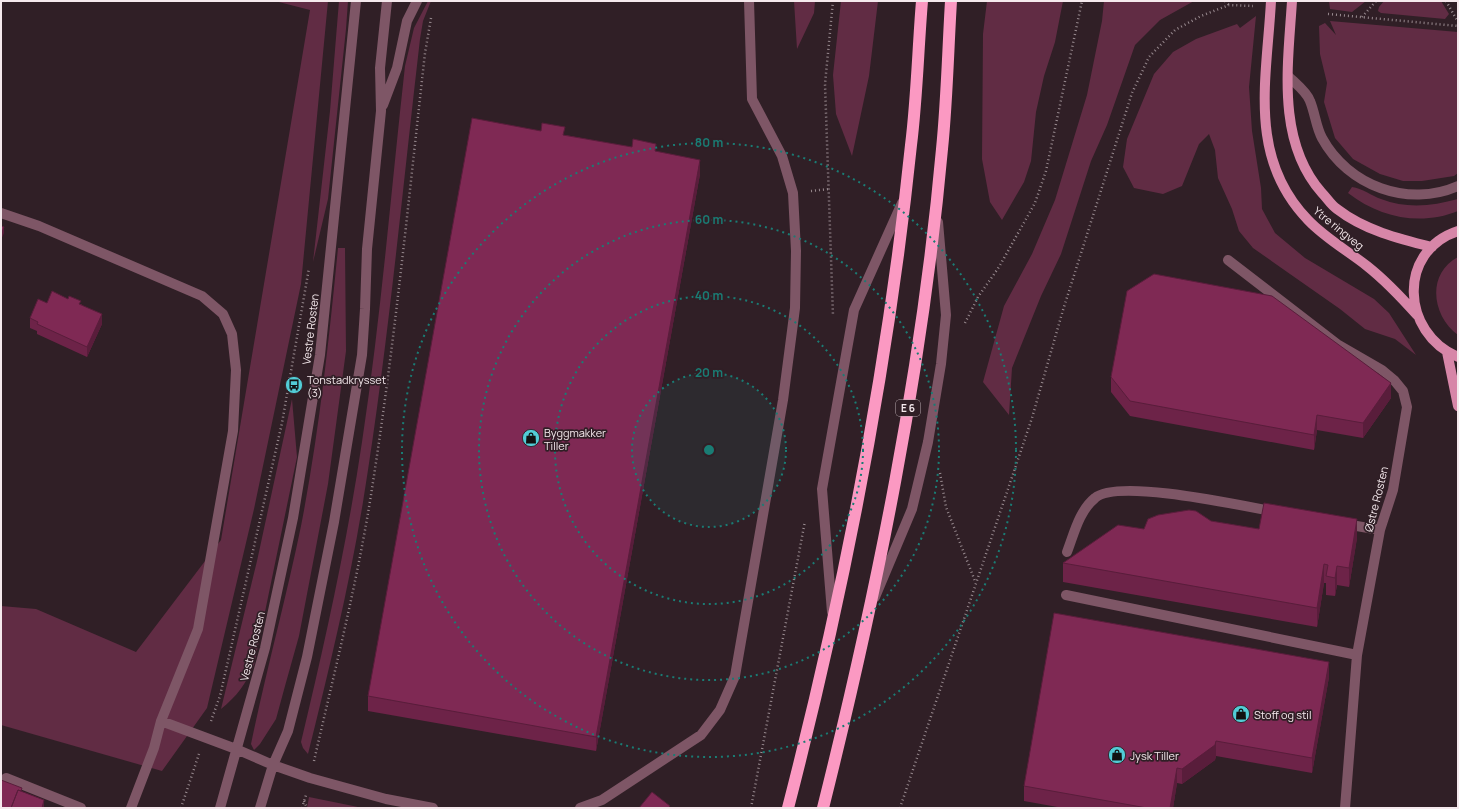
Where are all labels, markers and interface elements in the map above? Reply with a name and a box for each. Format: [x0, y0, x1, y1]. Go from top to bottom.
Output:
text: 80 m [695, 134, 723, 151]
street label: Ytre ringveg [1311, 203, 1367, 253]
text: 60 m [695, 211, 723, 228]
text: 40 m [695, 287, 723, 304]
street label: Vestre Rosten [298, 293, 322, 365]
text: 20 m [695, 364, 723, 381]
place label: Tonstadkrysset (3) [307, 372, 386, 400]
bus stop icon: Tonstadkrysset (3) [284, 375, 304, 395]
road number: E 6 [896, 400, 920, 416]
place label: Byggmakker Tiller [544, 425, 606, 453]
shop icon: Byggmakker Tiller [521, 428, 541, 448]
centre of rings [702, 443, 716, 457]
street label: Østre Rosten [1361, 465, 1391, 533]
street label: Vestre Rosten [236, 610, 268, 682]
shop icon: Stoff og stil [1231, 704, 1251, 724]
place label: Stoff og stil [1254, 707, 1312, 722]
shop icon: Jysk Tiller [1107, 745, 1127, 765]
place label: Jysk Tiller [1130, 748, 1179, 763]

